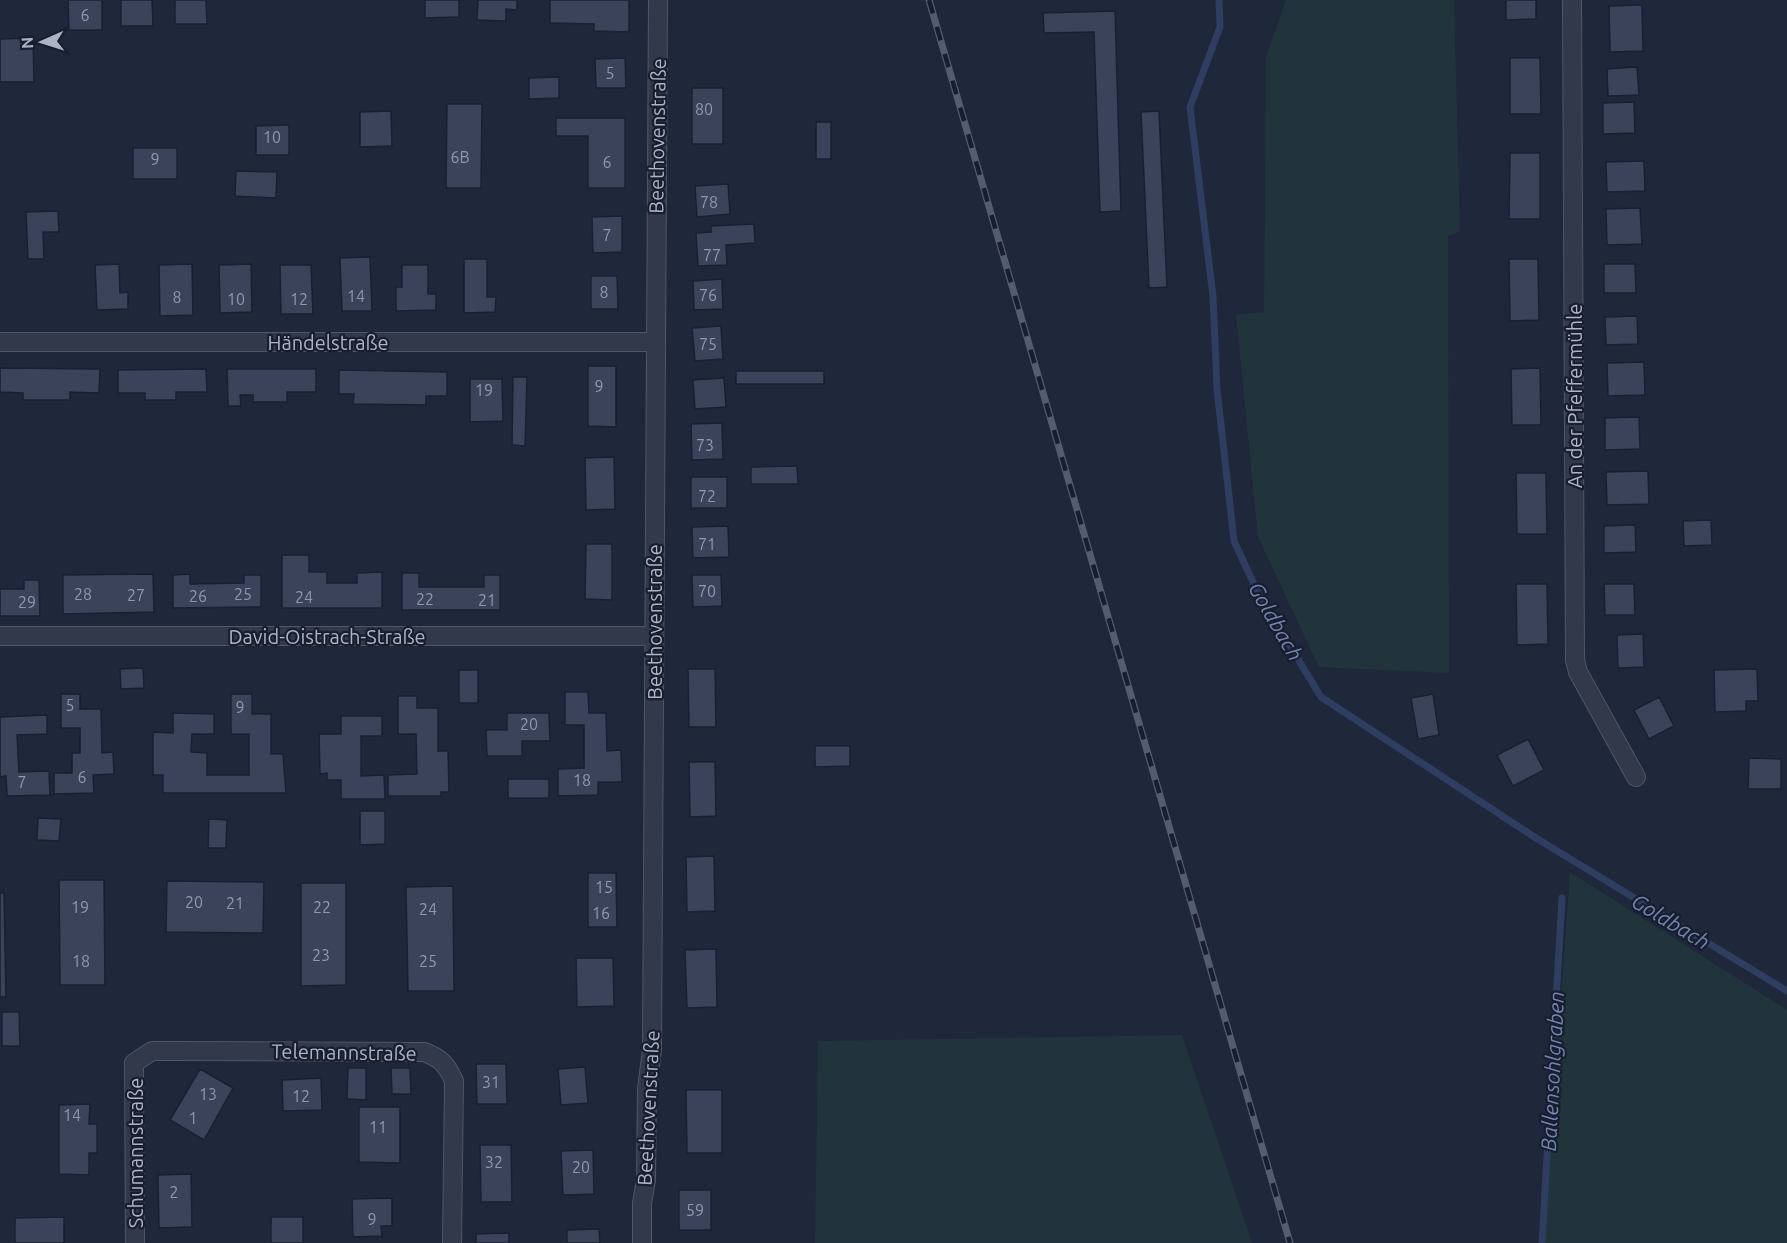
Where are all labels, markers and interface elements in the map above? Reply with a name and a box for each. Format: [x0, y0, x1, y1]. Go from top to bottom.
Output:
house number: 6 [80, 6, 90, 24]
north arrow [12, 12, 72, 72]
text: N [18, 36, 36, 49]
street label: Beethovenstraße [644, 58, 670, 214]
house number: 5 [605, 64, 615, 82]
house number: 80 [695, 100, 713, 118]
house number: 10 [263, 128, 281, 146]
house number: 6B [450, 148, 470, 166]
house number: 9 [150, 150, 160, 168]
house number: 6 [602, 153, 612, 171]
house number: 78 [700, 193, 718, 211]
house number: 7 [602, 226, 612, 244]
house number: 77 [703, 246, 721, 264]
house number: 8 [599, 283, 609, 301]
house number: 76 [699, 286, 717, 304]
house number: 14 [347, 287, 365, 305]
house number: 8 [172, 288, 182, 306]
house number: 10 [227, 290, 245, 308]
house number: 12 [290, 290, 308, 308]
street label: An der Pfeffermühle [1563, 304, 1586, 488]
street label: Händelstraße [267, 331, 389, 354]
house number: 75 [699, 335, 717, 353]
house number: 9 [594, 377, 604, 395]
house number: 19 [475, 381, 493, 399]
house number: 73 [696, 436, 714, 454]
house number: 72 [698, 487, 716, 505]
house number: 71 [698, 535, 716, 553]
street label: Beethovenstraße [643, 544, 666, 700]
water label: Goldbach [1244, 577, 1308, 665]
house number: 70 [698, 582, 716, 600]
house number: 28 [74, 585, 92, 603]
house number: 25 [234, 585, 252, 603]
house number: 27 [127, 586, 145, 604]
house number: 26 [189, 587, 207, 605]
house number: 24 [295, 588, 313, 606]
house number: 22 [416, 590, 434, 608]
house number: 21 [478, 591, 496, 609]
house number: 29 [18, 593, 36, 611]
street label: David-Oistrach-Straße [228, 625, 426, 648]
house number: 5 [65, 696, 75, 714]
house number: 9 [235, 698, 245, 716]
house number: 20 [520, 715, 538, 733]
house number: 6 [77, 768, 87, 786]
house number: 18 [573, 771, 591, 789]
house number: 7 [17, 773, 27, 791]
house number: 15 [595, 878, 613, 896]
water label: Goldbach [1628, 888, 1714, 954]
house number: 20 [185, 893, 203, 911]
house number: 21 [226, 894, 244, 912]
house number: 19 [71, 898, 89, 916]
house number: 22 [313, 898, 331, 916]
house number: 24 [419, 900, 437, 918]
house number: 16 [592, 904, 610, 922]
house number: 23 [312, 946, 330, 964]
house number: 18 [72, 952, 90, 970]
house number: 25 [419, 952, 437, 970]
water label: Ballensohlgraben [1536, 990, 1568, 1152]
street label: Beethovenstraße [632, 1030, 664, 1186]
street label: Telemannstraße [271, 1039, 417, 1065]
house number: 31 [482, 1073, 500, 1091]
street label: Schumannstraße [124, 1078, 147, 1228]
house number: 13 [199, 1085, 217, 1103]
house number: 12 [292, 1087, 310, 1105]
house number: 14 [63, 1106, 81, 1124]
house number: 1 [188, 1109, 198, 1127]
house number: 11 [369, 1118, 387, 1136]
house number: 32 [485, 1153, 503, 1171]
house number: 20 [572, 1158, 590, 1176]
house number: 2 [169, 1183, 179, 1201]
house number: 59 [686, 1201, 704, 1219]
house number: 9 [367, 1210, 377, 1228]

